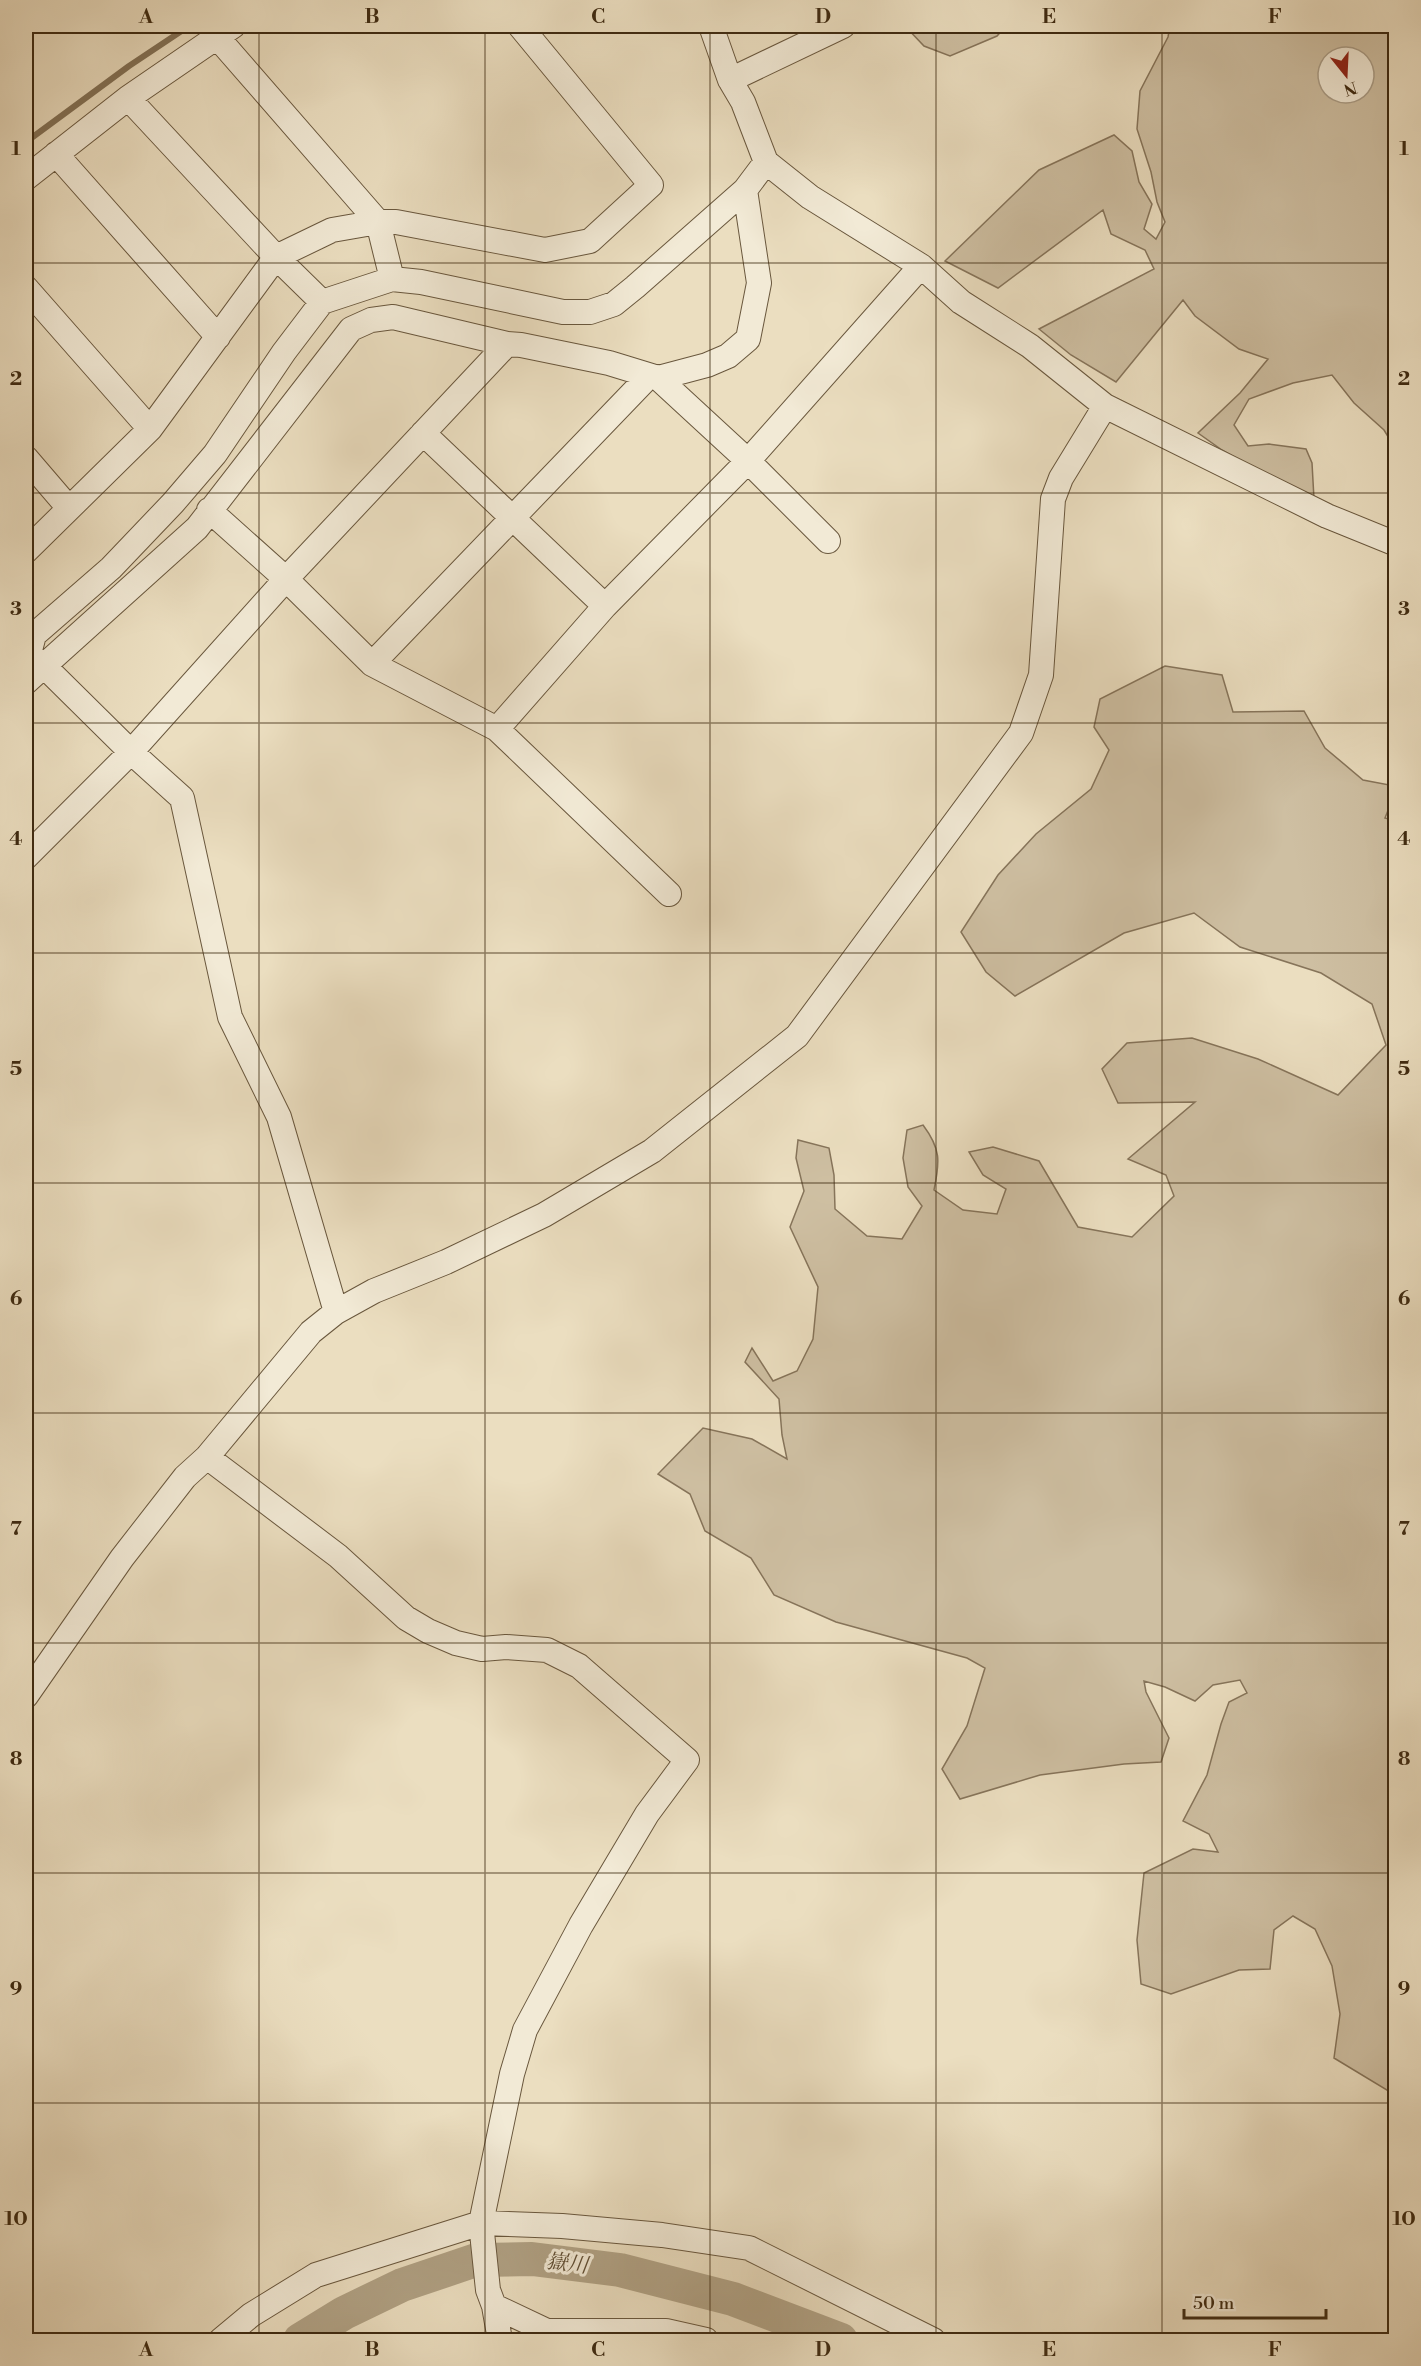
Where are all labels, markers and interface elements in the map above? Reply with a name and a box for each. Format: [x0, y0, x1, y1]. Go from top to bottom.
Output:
text: A [138, 5, 154, 30]
text: B [364, 5, 380, 30]
text: C [591, 5, 605, 30]
text: D [815, 5, 831, 30]
text: E [1042, 5, 1056, 30]
text: F [1268, 5, 1282, 30]
north arrow [1316, 45, 1376, 105]
text: N [1341, 77, 1359, 100]
text: 1 [11, 137, 21, 162]
text: 1 [1399, 137, 1409, 162]
text: 2 [10, 367, 22, 392]
text: 2 [1398, 367, 1410, 392]
text: 3 [10, 597, 22, 622]
text: 3 [1398, 597, 1410, 622]
text: 4 [9, 827, 23, 852]
text: 4 [1397, 827, 1411, 852]
text: 5 [10, 1057, 22, 1082]
text: 5 [1398, 1057, 1410, 1082]
text: 6 [10, 1287, 23, 1312]
text: 6 [1398, 1287, 1411, 1312]
text: 7 [10, 1517, 22, 1542]
text: 7 [1398, 1517, 1410, 1542]
text: 8 [10, 1747, 23, 1772]
text: 8 [1398, 1747, 1411, 1772]
text: 9 [10, 1977, 22, 2002]
text: 9 [1398, 1977, 1410, 2002]
text: 10 [4, 2207, 28, 2232]
text: 10 [1392, 2207, 1416, 2232]
water label: 嶽川 [545, 2249, 591, 2280]
scale bar [1184, 2282, 1326, 2320]
text: 50 m [1193, 2292, 1235, 2315]
text: A [138, 2338, 154, 2363]
text: B [364, 2338, 380, 2363]
text: C [591, 2338, 605, 2363]
text: D [815, 2338, 831, 2363]
text: E [1042, 2338, 1056, 2363]
text: F [1268, 2338, 1282, 2363]

